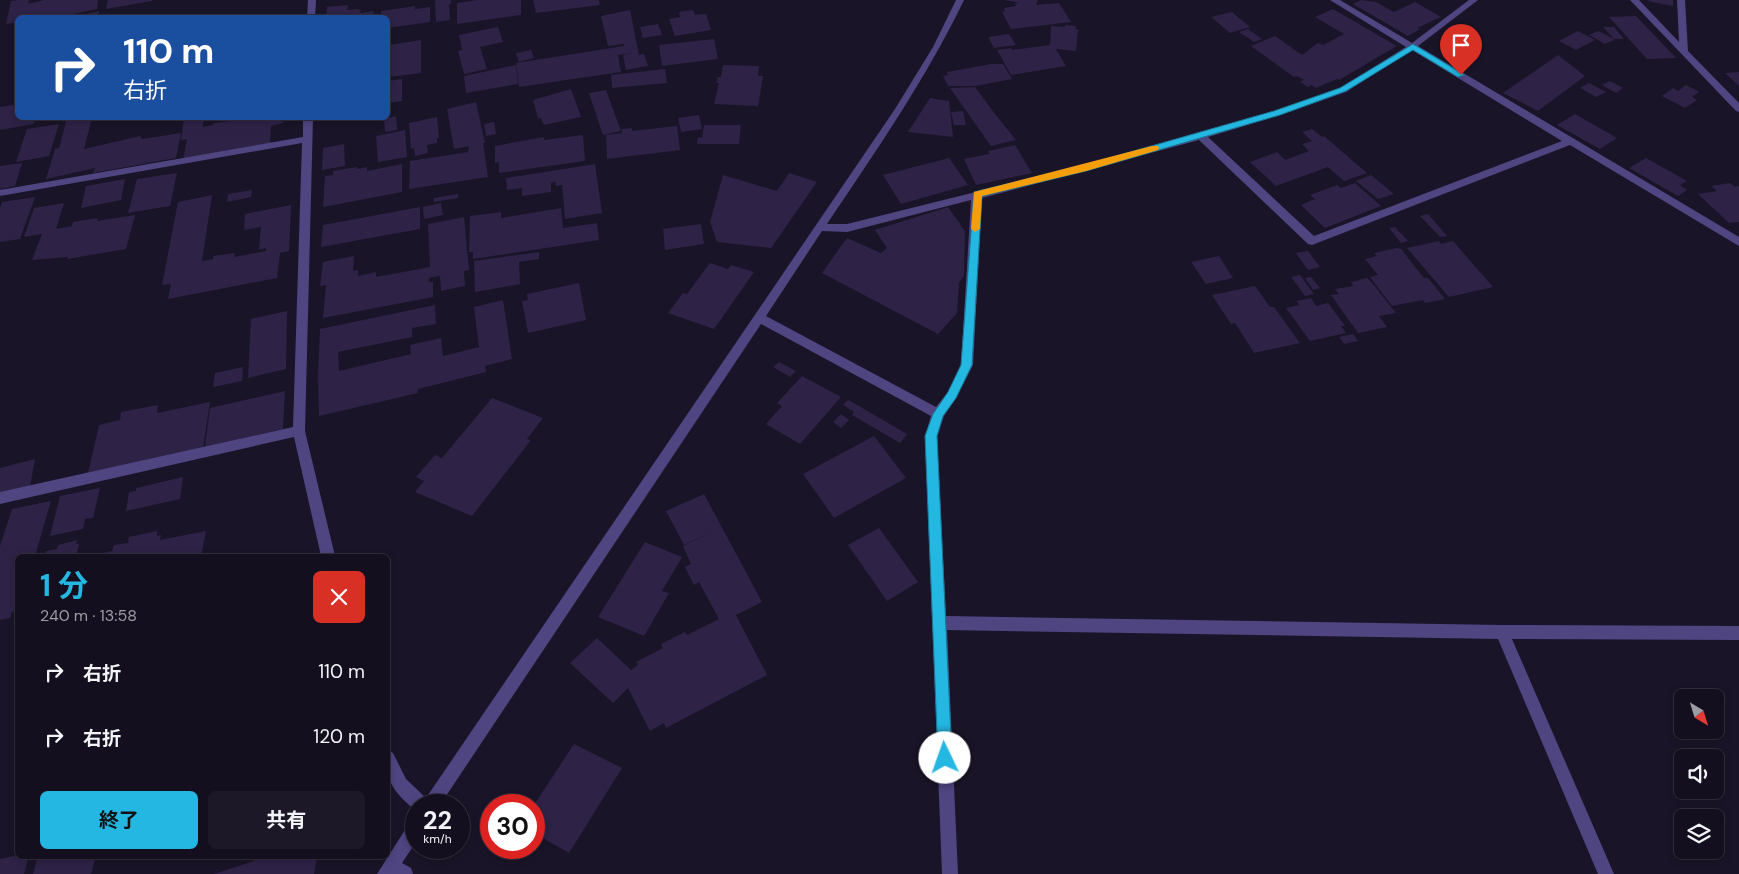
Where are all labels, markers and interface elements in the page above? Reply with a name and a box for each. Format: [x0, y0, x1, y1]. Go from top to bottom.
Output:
pin [1440, 24, 1482, 75]
text: 110 m [123, 28, 214, 74]
icon: arrive [1447, 31, 1475, 59]
icon: right [40, 35, 105, 100]
text: 右折 [123, 76, 167, 105]
text: 1 分 [40, 566, 88, 605]
button: close [313, 571, 365, 623]
text: 240 m · 13:58 [40, 605, 137, 626]
icon: right [40, 658, 68, 686]
text: 110 m [318, 659, 365, 684]
text: 右折 [83, 661, 121, 686]
north arrow [1674, 689, 1724, 739]
map controls [1674, 689, 1724, 859]
icon: right [40, 723, 68, 751]
text: 120 m [313, 724, 365, 749]
text: 右折 [83, 726, 121, 751]
position arrow [918, 731, 970, 783]
button: sound [1674, 749, 1724, 799]
button: 終了 [40, 791, 198, 849]
button: 共有 [208, 791, 365, 849]
speed limit sign: 30 [480, 794, 545, 859]
text: 22 [423, 804, 452, 837]
button: layers [1674, 809, 1724, 859]
text: km/h [423, 831, 452, 847]

